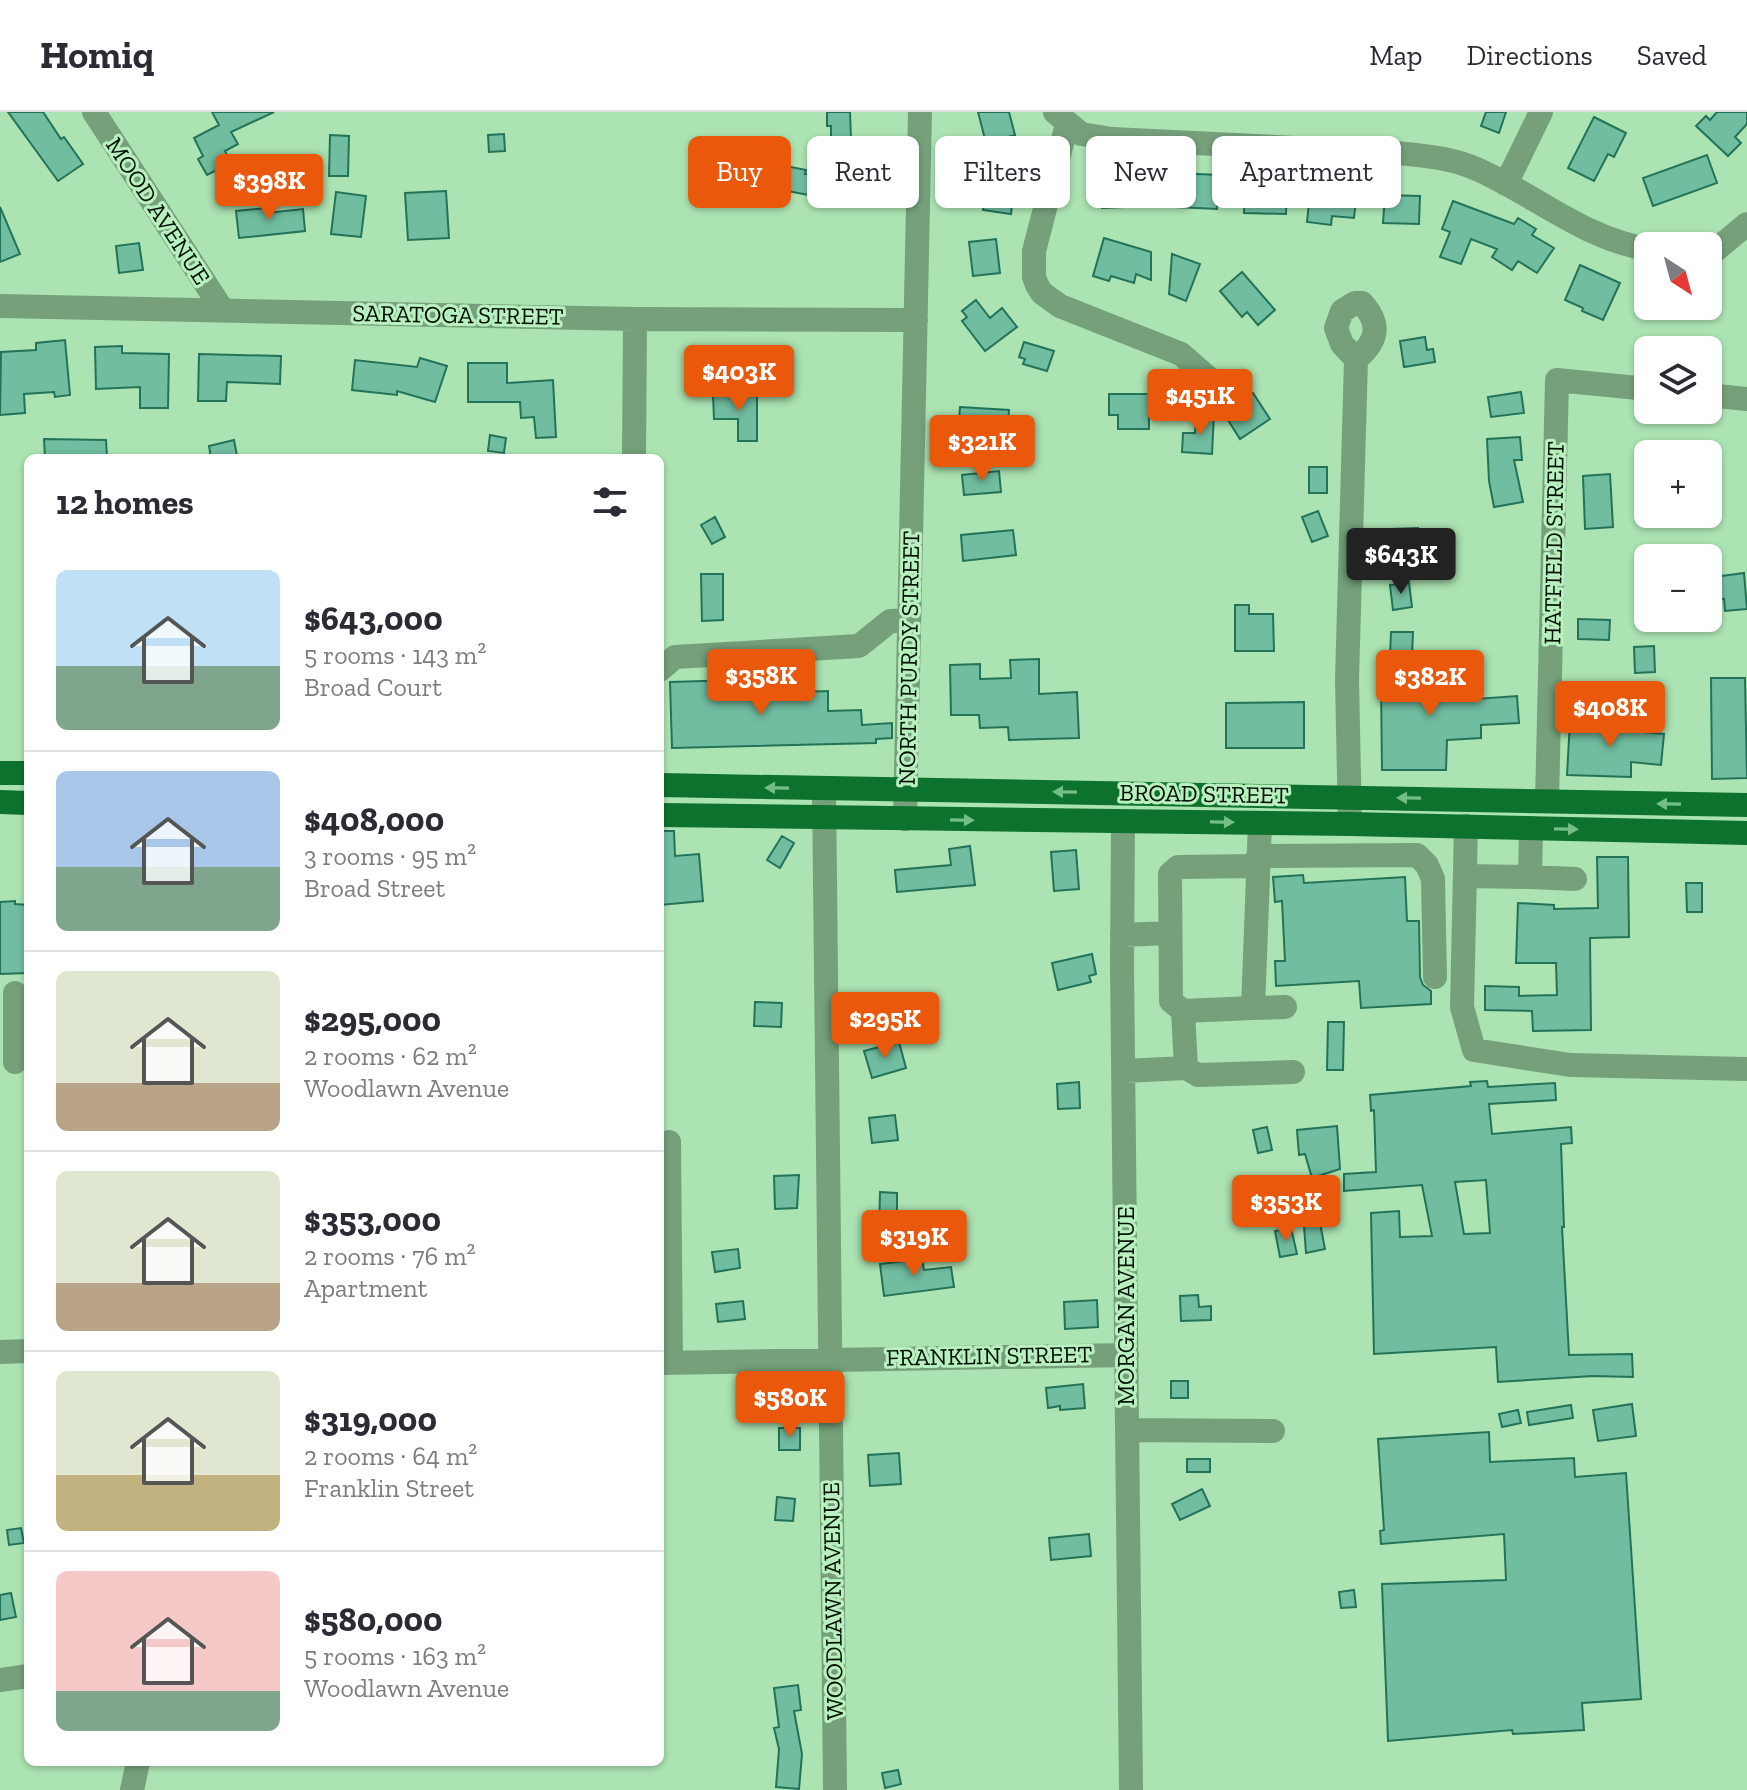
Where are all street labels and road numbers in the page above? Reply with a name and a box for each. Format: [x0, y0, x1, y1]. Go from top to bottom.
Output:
street label: MOOD AVENUE [100, 132, 217, 290]
street label: SARATOGA STREET [352, 298, 564, 331]
street label: HATFIELD STREET [1537, 441, 1570, 645]
street label: NORTH PURDY STREET [892, 530, 925, 786]
street label: BROAD STREET [1119, 778, 1289, 809]
street label: MORGAN AVENUE [1111, 1206, 1140, 1406]
street label: FRANKLIN STREET [886, 1339, 1093, 1372]
street label: WOODLAWN AVENUE [816, 1482, 849, 1720]

